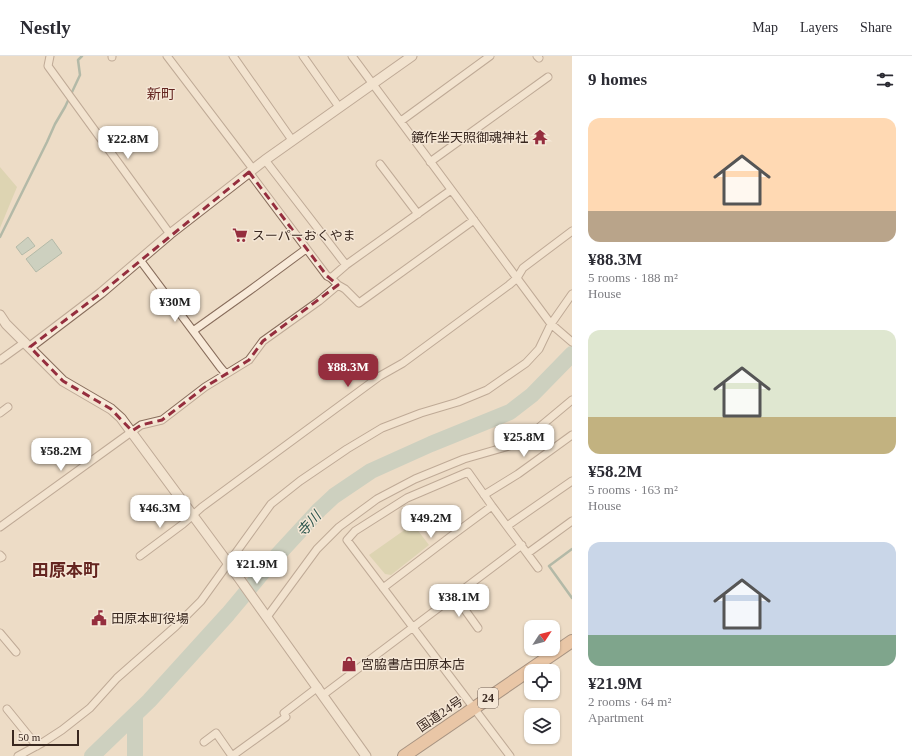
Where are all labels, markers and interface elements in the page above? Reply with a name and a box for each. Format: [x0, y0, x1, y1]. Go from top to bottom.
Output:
text: Nestly [20, 17, 71, 38]
text: Map [752, 20, 778, 35]
text: Layers [800, 20, 838, 35]
text: Share [860, 20, 892, 35]
icon: filters [874, 69, 896, 91]
text: 9 homes [588, 70, 647, 89]
district label: 新町 [147, 87, 175, 102]
pin: ¥22.8M [95, 126, 161, 160]
temple icon: 鏡作坐天照御魂神社 [531, 128, 549, 146]
place label: 鏡作坐天照御魂神社 [411, 130, 528, 145]
text: ¥22.8M [107, 131, 149, 146]
icon: home [706, 144, 778, 216]
supermarket icon: スーパーおくやま [231, 226, 249, 244]
place label: スーパーおくやま [252, 228, 356, 243]
text: ¥88.3M [588, 250, 642, 269]
text: 5 rooms · 188 m² [588, 270, 678, 285]
text: House [588, 286, 621, 301]
pin: ¥30M [151, 289, 199, 323]
text: ¥30M [159, 294, 191, 309]
pin: ¥88.3M [315, 354, 381, 388]
icon: home [706, 356, 778, 428]
text: ¥88.3M [327, 359, 369, 374]
pin: ¥25.8M [491, 424, 557, 458]
text: ¥25.8M [503, 429, 545, 444]
pin: ¥58.2M [28, 438, 94, 472]
text: ¥58.2M [40, 443, 82, 458]
text: ¥58.2M [588, 462, 642, 481]
text: 5 rooms · 163 m² [588, 482, 678, 497]
pin: ¥46.3M [127, 495, 193, 529]
text: House [588, 498, 621, 513]
text: ¥46.3M [139, 500, 181, 515]
pin: ¥49.2M [398, 505, 464, 539]
water label: 寺川 [294, 507, 325, 539]
text: ¥49.2M [410, 510, 452, 525]
pin: ¥21.9M [224, 551, 290, 585]
text: ¥21.9M [236, 556, 278, 571]
district label: 田原本町 [32, 561, 100, 580]
icon: home [706, 568, 778, 640]
pin: ¥38.1M [426, 584, 492, 618]
text: ¥38.1M [438, 589, 480, 604]
public building icon: 田原本町役場 [90, 609, 108, 627]
place label: 田原本町役場 [111, 611, 189, 626]
north arrow [524, 620, 560, 656]
map controls [524, 620, 560, 744]
shop icon: 宮脇書店田原本店 [340, 655, 358, 673]
place label: 宮脇書店田原本店 [361, 657, 465, 672]
button: locate [524, 664, 560, 700]
text: ¥21.9M [588, 674, 642, 693]
road number: 24 [478, 688, 498, 708]
street label: 国道24号 [414, 693, 466, 735]
text: 2 rooms · 64 m² [588, 694, 671, 709]
button: layers [524, 708, 560, 744]
text: Apartment [588, 710, 644, 725]
scale bar [12, 728, 79, 747]
text: 50 m [18, 731, 40, 743]

